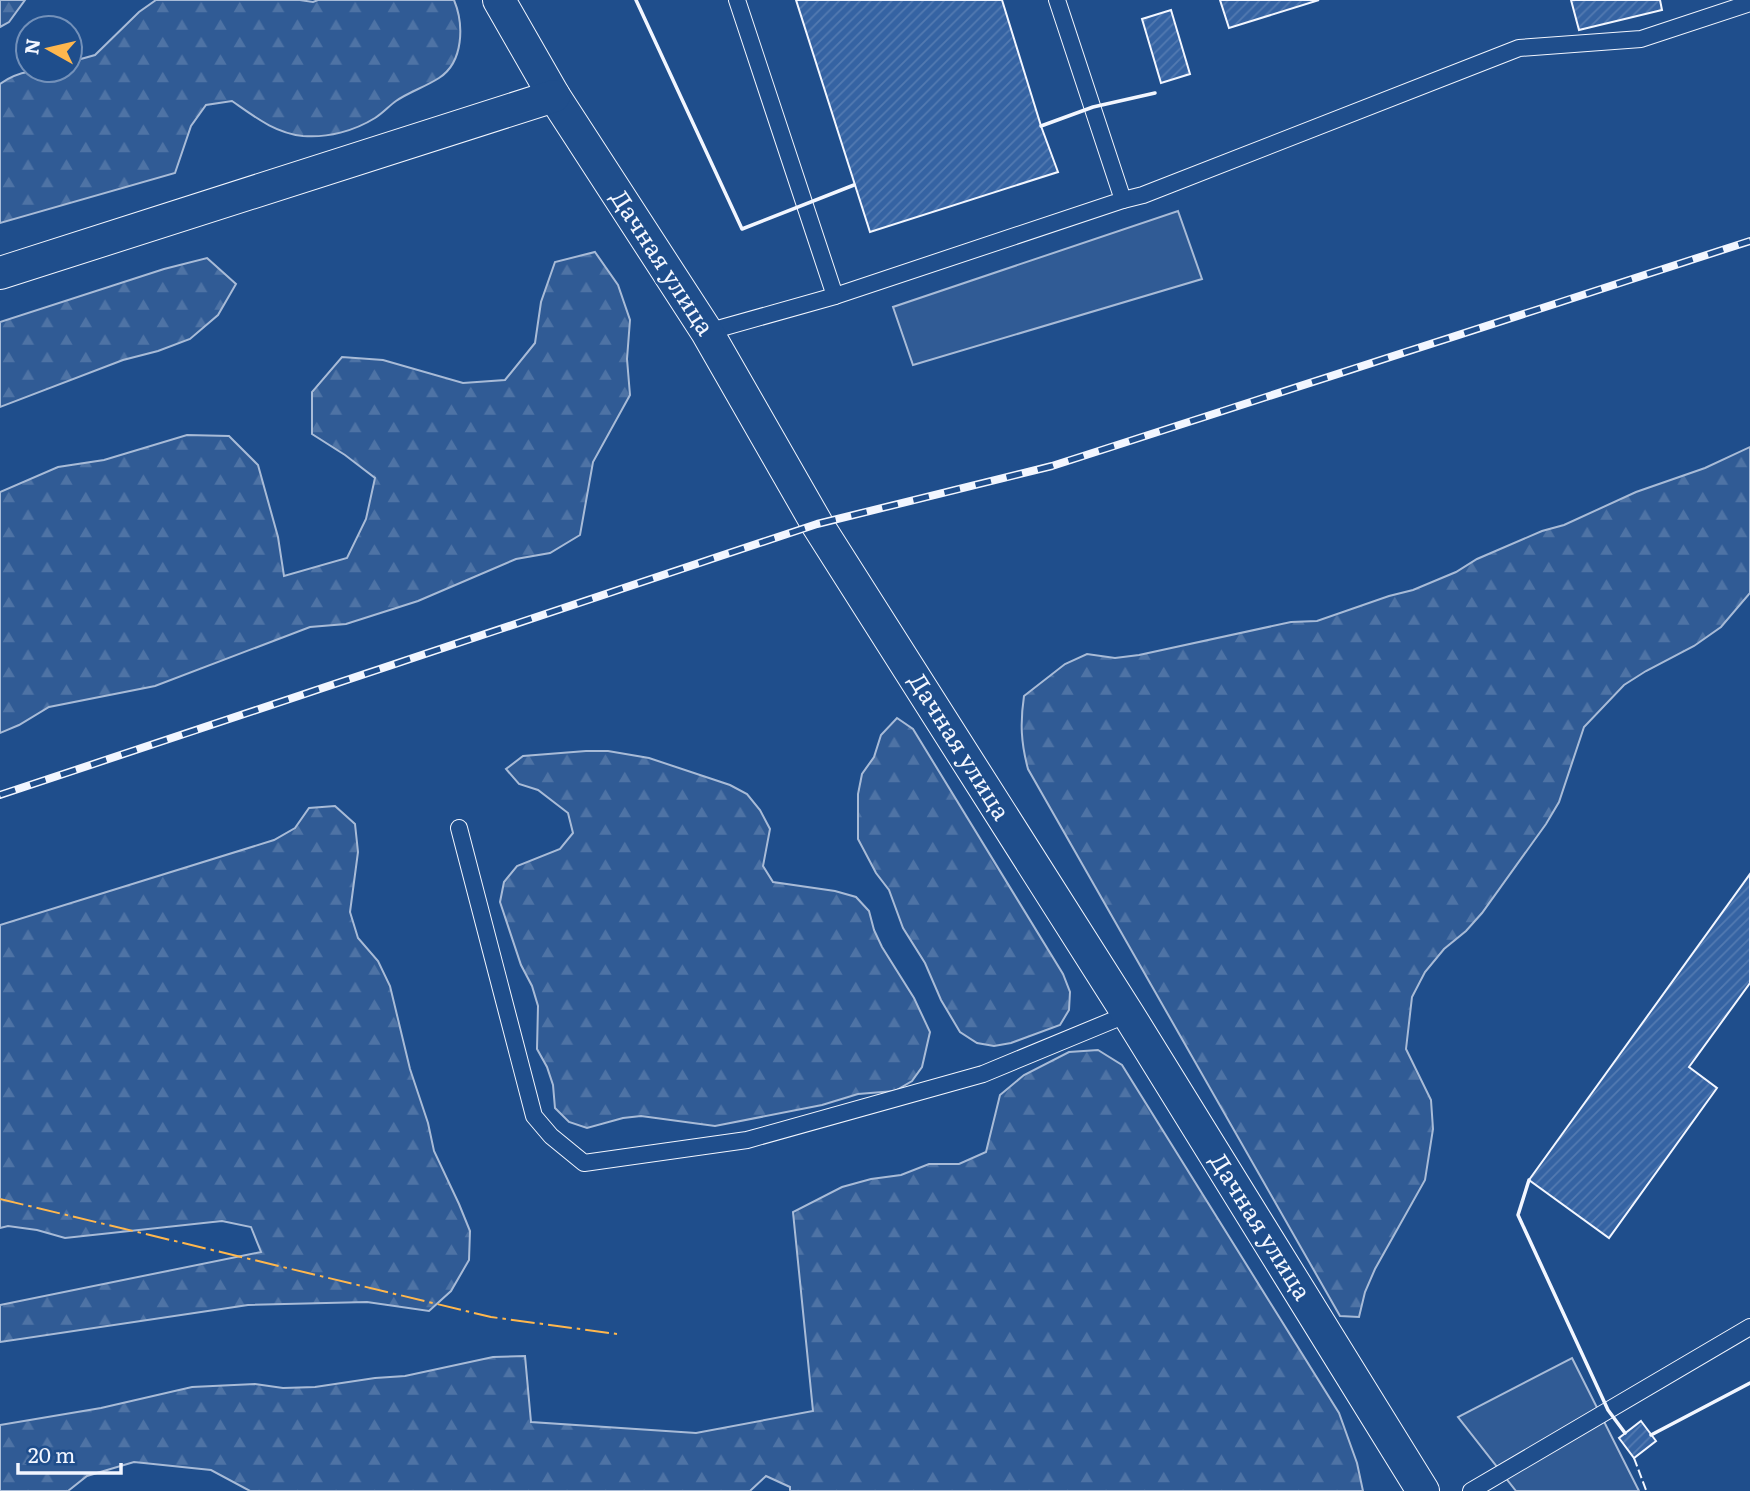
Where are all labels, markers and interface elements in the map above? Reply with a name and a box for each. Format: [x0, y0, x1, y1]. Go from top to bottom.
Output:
north arrow [14, 14, 84, 84]
text: N [16, 37, 46, 56]
street label: Дачная улица [604, 182, 724, 341]
street label: Дачная улица [902, 666, 1020, 826]
street label: Дачная улица [1203, 1146, 1321, 1306]
scale bar [18, 1432, 121, 1476]
text: 20 m [28, 1438, 75, 1469]

